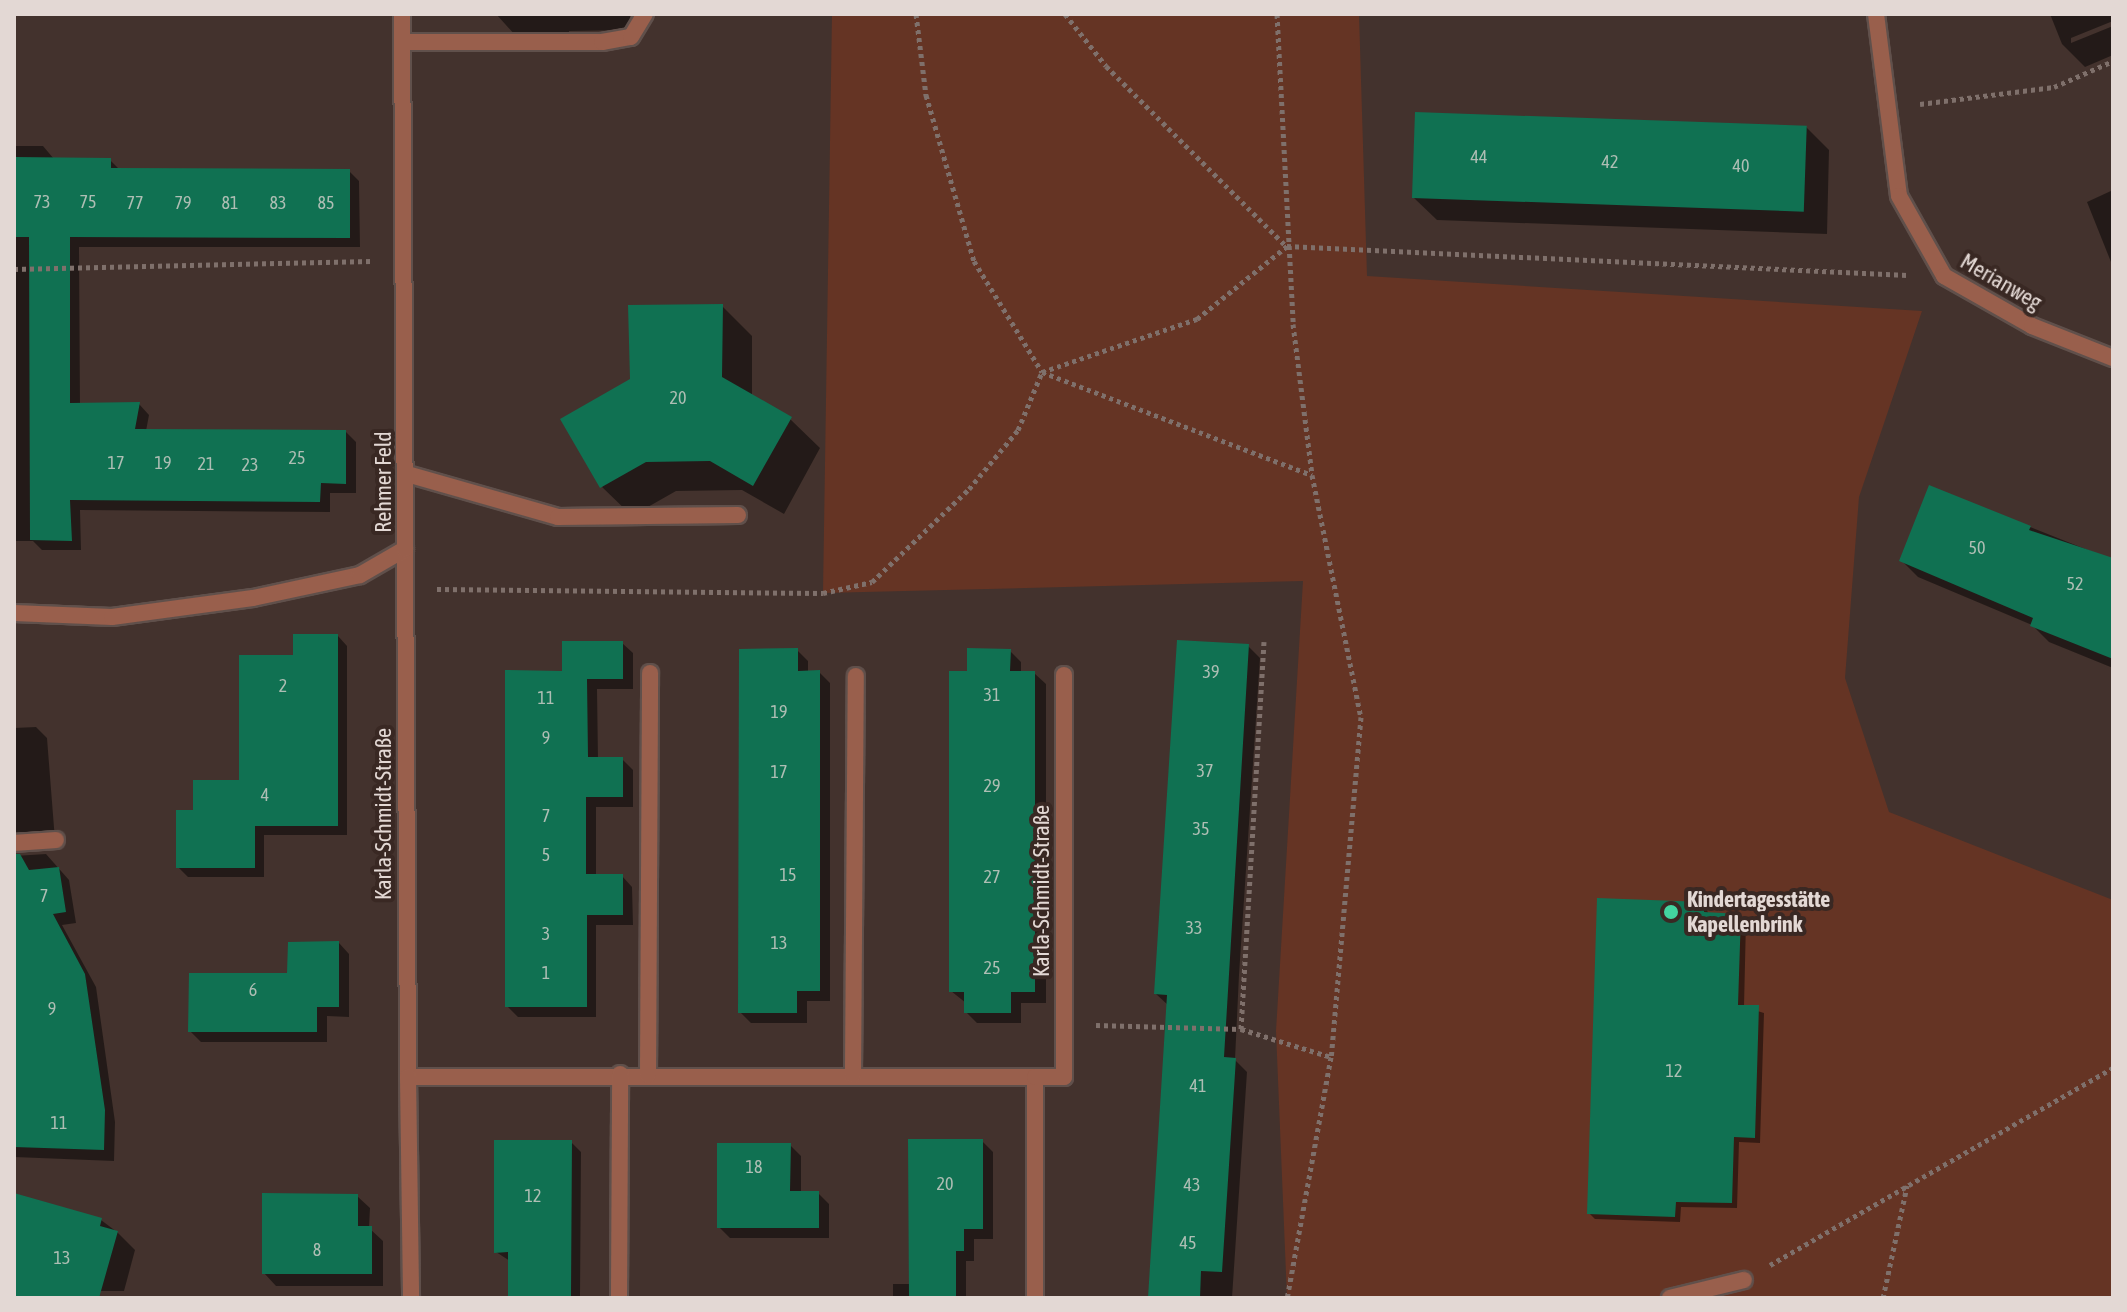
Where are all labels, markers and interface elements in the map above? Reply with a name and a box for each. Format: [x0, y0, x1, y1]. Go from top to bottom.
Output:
house number: 44 [1471, 146, 1487, 168]
house number: 42 [1602, 151, 1618, 173]
house number: 40 [1733, 155, 1749, 177]
house number: 73 [34, 191, 50, 213]
house number: 75 [80, 191, 96, 213]
house number: 77 [127, 192, 143, 214]
house number: 79 [175, 192, 191, 214]
house number: 81 [222, 192, 238, 214]
house number: 83 [270, 192, 286, 214]
house number: 85 [318, 192, 334, 214]
street label: Merianweg [1956, 248, 2046, 316]
house number: 20 [670, 387, 686, 409]
street label: Rehmer Feld [371, 431, 397, 533]
house number: 25 [289, 447, 305, 469]
house number: 17 [108, 452, 124, 474]
house number: 19 [155, 452, 171, 474]
house number: 21 [198, 453, 214, 475]
house number: 23 [242, 454, 258, 476]
house number: 50 [1969, 537, 1985, 559]
house number: 52 [2067, 573, 2083, 595]
house number: 39 [1203, 661, 1219, 683]
house number: 2 [279, 675, 287, 697]
house number: 31 [984, 684, 1000, 706]
house number: 11 [538, 687, 554, 709]
house number: 19 [771, 701, 787, 723]
house number: 9 [542, 727, 550, 749]
street label: Karla-Schmidt-Straße [371, 728, 397, 900]
house number: 37 [1197, 760, 1213, 782]
house number: 17 [771, 761, 787, 783]
house number: 29 [984, 775, 1000, 797]
house number: 4 [261, 784, 269, 806]
house number: 7 [542, 805, 550, 827]
street label: Karla-Schmidt-Straße [1029, 805, 1055, 977]
house number: 35 [1193, 818, 1209, 840]
house number: 5 [542, 844, 550, 866]
house number: 15 [780, 864, 796, 886]
house number: 27 [984, 866, 1000, 888]
house number: 7 [40, 885, 48, 907]
place label: Kindertagesstätte Kapellenbrink [1687, 886, 1830, 938]
marker: Kindertagesstätte Kapellenbrink [1662, 903, 1680, 921]
house number: 33 [1186, 917, 1202, 939]
house number: 3 [542, 923, 550, 945]
house number: 13 [771, 932, 787, 954]
house number: 25 [984, 957, 1000, 979]
house number: 1 [542, 962, 550, 984]
house number: 6 [249, 979, 257, 1001]
house number: 9 [48, 998, 56, 1020]
house number: 12 [1666, 1060, 1682, 1082]
house number: 41 [1190, 1075, 1206, 1097]
house number: 11 [51, 1112, 67, 1134]
house number: 18 [746, 1156, 762, 1178]
house number: 20 [937, 1173, 953, 1195]
house number: 43 [1184, 1174, 1200, 1196]
house number: 12 [525, 1185, 541, 1207]
house number: 45 [1180, 1232, 1196, 1254]
house number: 8 [313, 1239, 321, 1261]
house number: 13 [54, 1247, 70, 1269]

